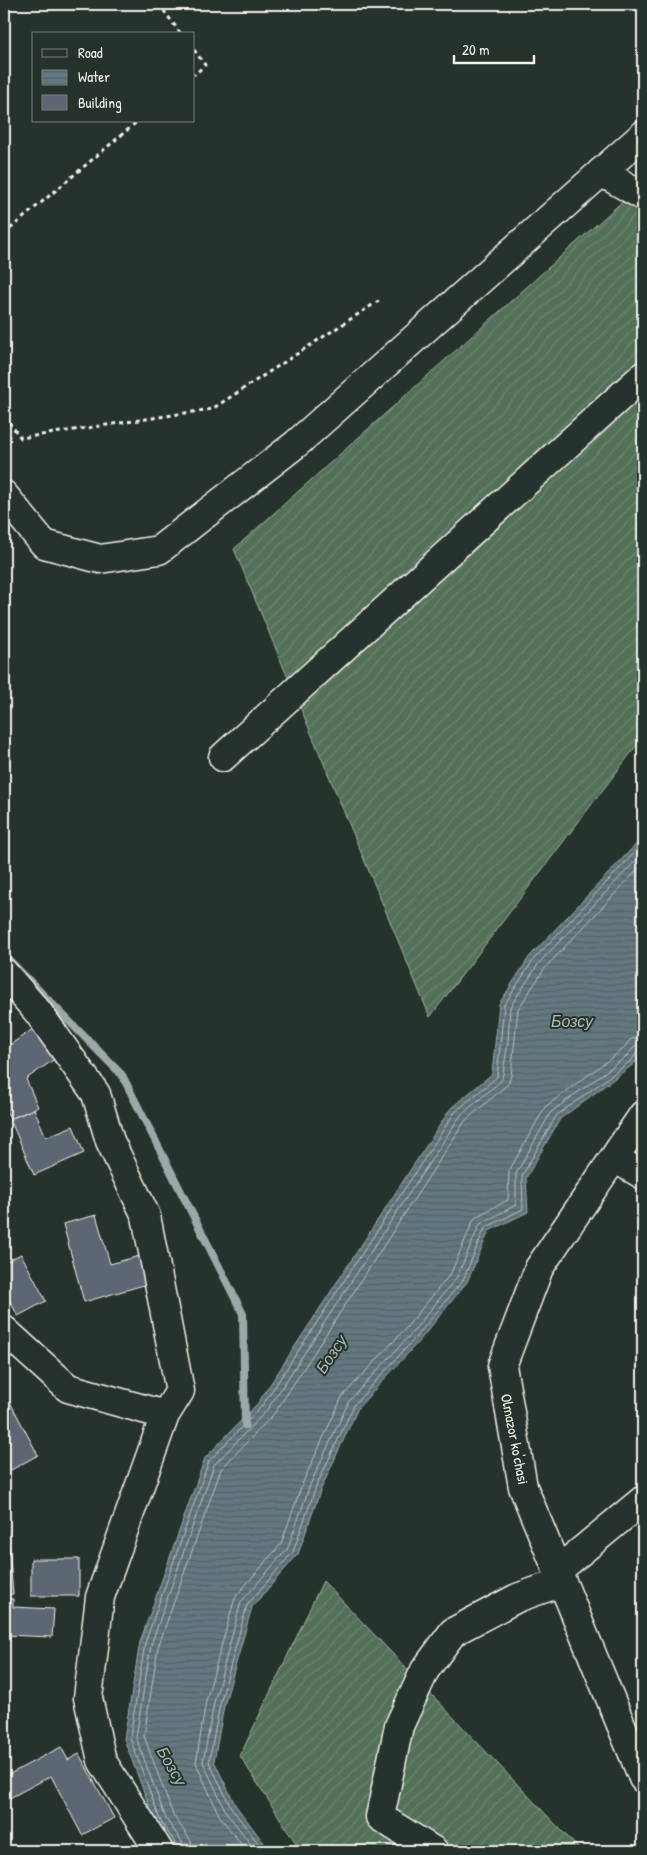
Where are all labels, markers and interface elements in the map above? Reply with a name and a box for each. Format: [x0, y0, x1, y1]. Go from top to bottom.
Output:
legend [32, 32, 195, 122]
scale bar [454, 32, 534, 64]
text: 20 m [462, 39, 489, 60]
text: Road [78, 42, 103, 63]
text: Water [78, 66, 110, 87]
text: Building [78, 92, 122, 113]
water label: Бозсу [551, 1010, 594, 1032]
water label: Бозсу [310, 1330, 352, 1378]
street label: Olmazor ko'chasi [496, 1392, 534, 1486]
water label: Бозсу [152, 1742, 193, 1791]

